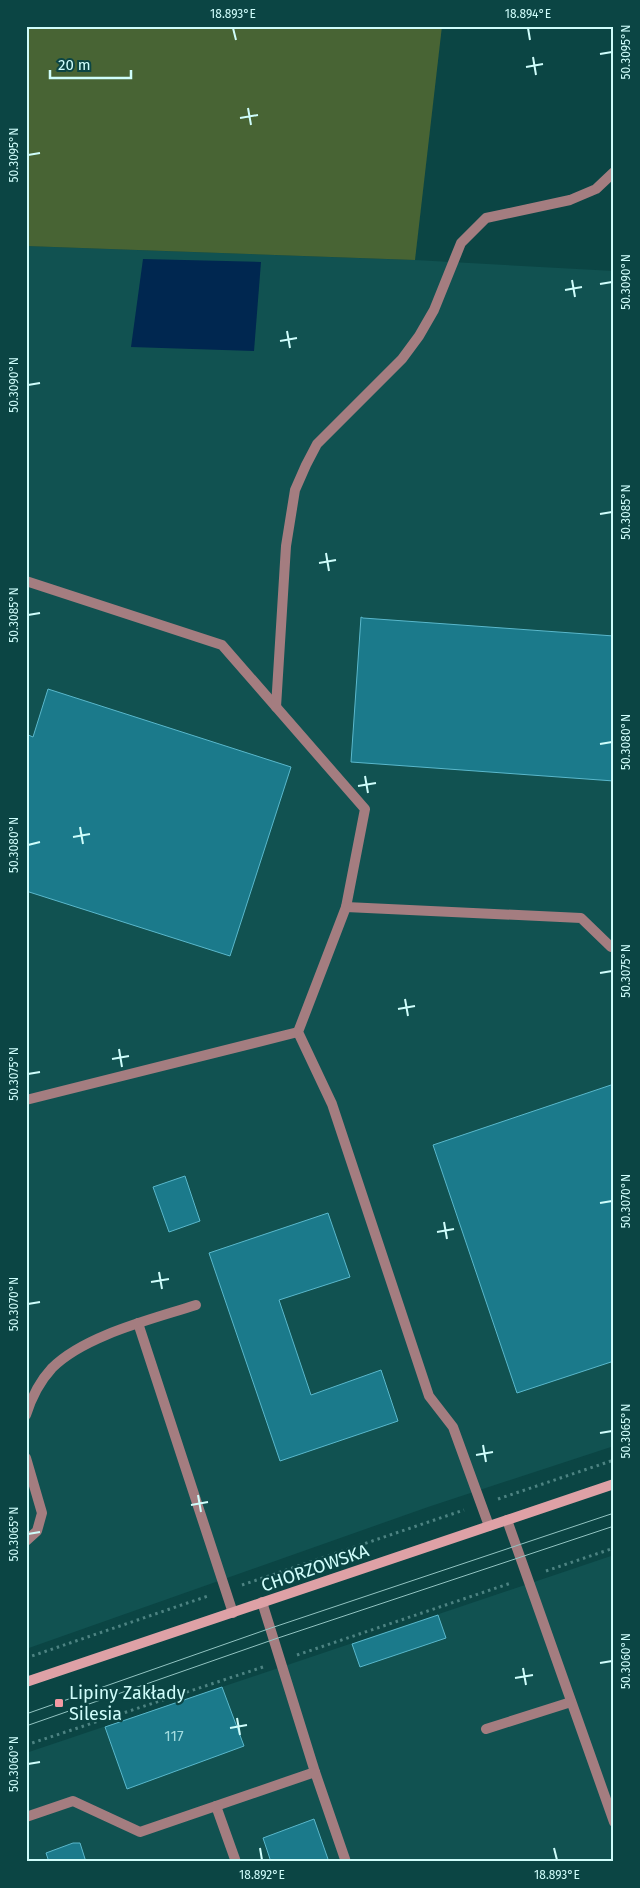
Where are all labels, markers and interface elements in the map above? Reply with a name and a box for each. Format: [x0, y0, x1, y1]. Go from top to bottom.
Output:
text: 18.893°E [210, 7, 256, 21]
text: 18.894°E [505, 7, 551, 21]
text: 50.3095°N [619, 25, 633, 79]
scale bar [50, 48, 131, 80]
text: 20 m [58, 56, 91, 74]
text: 50.3095°N [7, 128, 21, 182]
text: 50.3090°N [619, 254, 633, 310]
text: 50.3090°N [7, 357, 21, 413]
text: 50.3085°N [619, 484, 633, 540]
text: 50.3085°N [7, 587, 21, 643]
text: 50.3080°N [619, 714, 633, 770]
text: 50.3080°N [7, 817, 21, 873]
text: 50.3075°N [619, 944, 633, 998]
text: 50.3075°N [7, 1047, 21, 1101]
text: 50.3070°N [619, 1174, 633, 1228]
text: 50.3070°N [7, 1277, 21, 1331]
text: 50.3065°N [619, 1403, 633, 1459]
text: 50.3065°N [7, 1506, 21, 1562]
street label: CHORZOWSKA [258, 1539, 372, 1597]
text: 50.3060°N [619, 1633, 633, 1689]
place label: Lipiny Zakłady Silesia [69, 1682, 186, 1725]
marker: Lipiny Zakłady Silesia [53, 1697, 65, 1709]
house number: 117 [164, 1727, 184, 1745]
text: 50.3060°N [7, 1736, 21, 1792]
text: 18.892°E [239, 1868, 285, 1882]
text: 18.893°E [534, 1868, 580, 1882]

